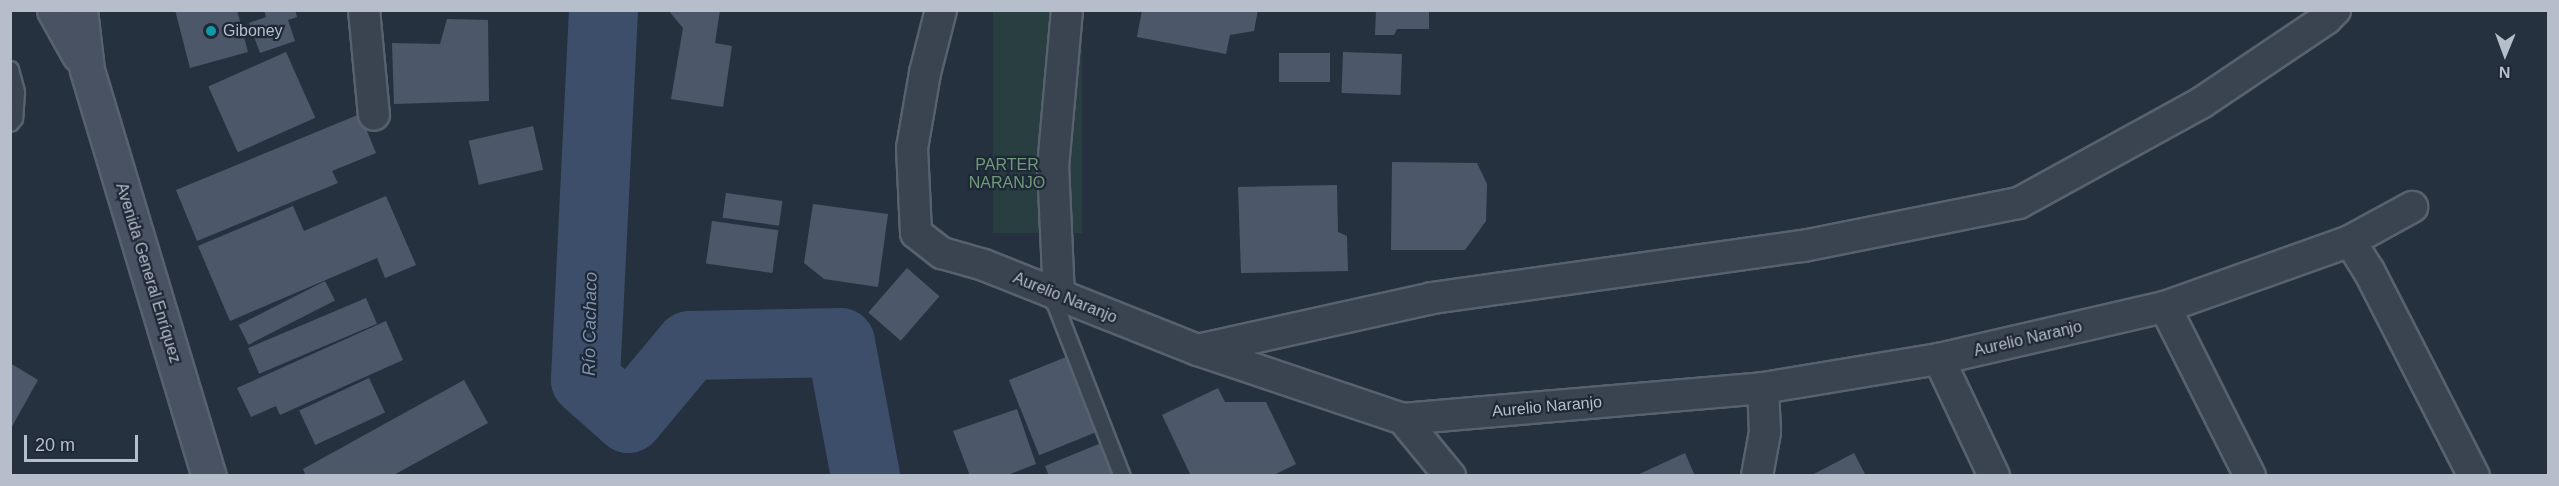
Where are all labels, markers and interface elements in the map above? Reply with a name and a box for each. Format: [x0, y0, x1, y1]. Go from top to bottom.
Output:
place label: Giboney [223, 21, 283, 41]
marker: Giboney [204, 24, 218, 38]
north arrow [2475, 24, 2535, 84]
text: N [2499, 64, 2511, 81]
park label: PARTER NARANJO [969, 155, 1045, 193]
street label: Avenida General Enríquez [111, 181, 185, 365]
street label: Aurelio Naranjo [1010, 268, 1120, 328]
water label: Río Cachaco [578, 272, 602, 376]
street label: Aurelio Naranjo [1972, 317, 2084, 361]
street label: Aurelio Naranjo [1491, 393, 1603, 421]
scale bar [27, 423, 141, 461]
text: 20 m [35, 435, 75, 455]

